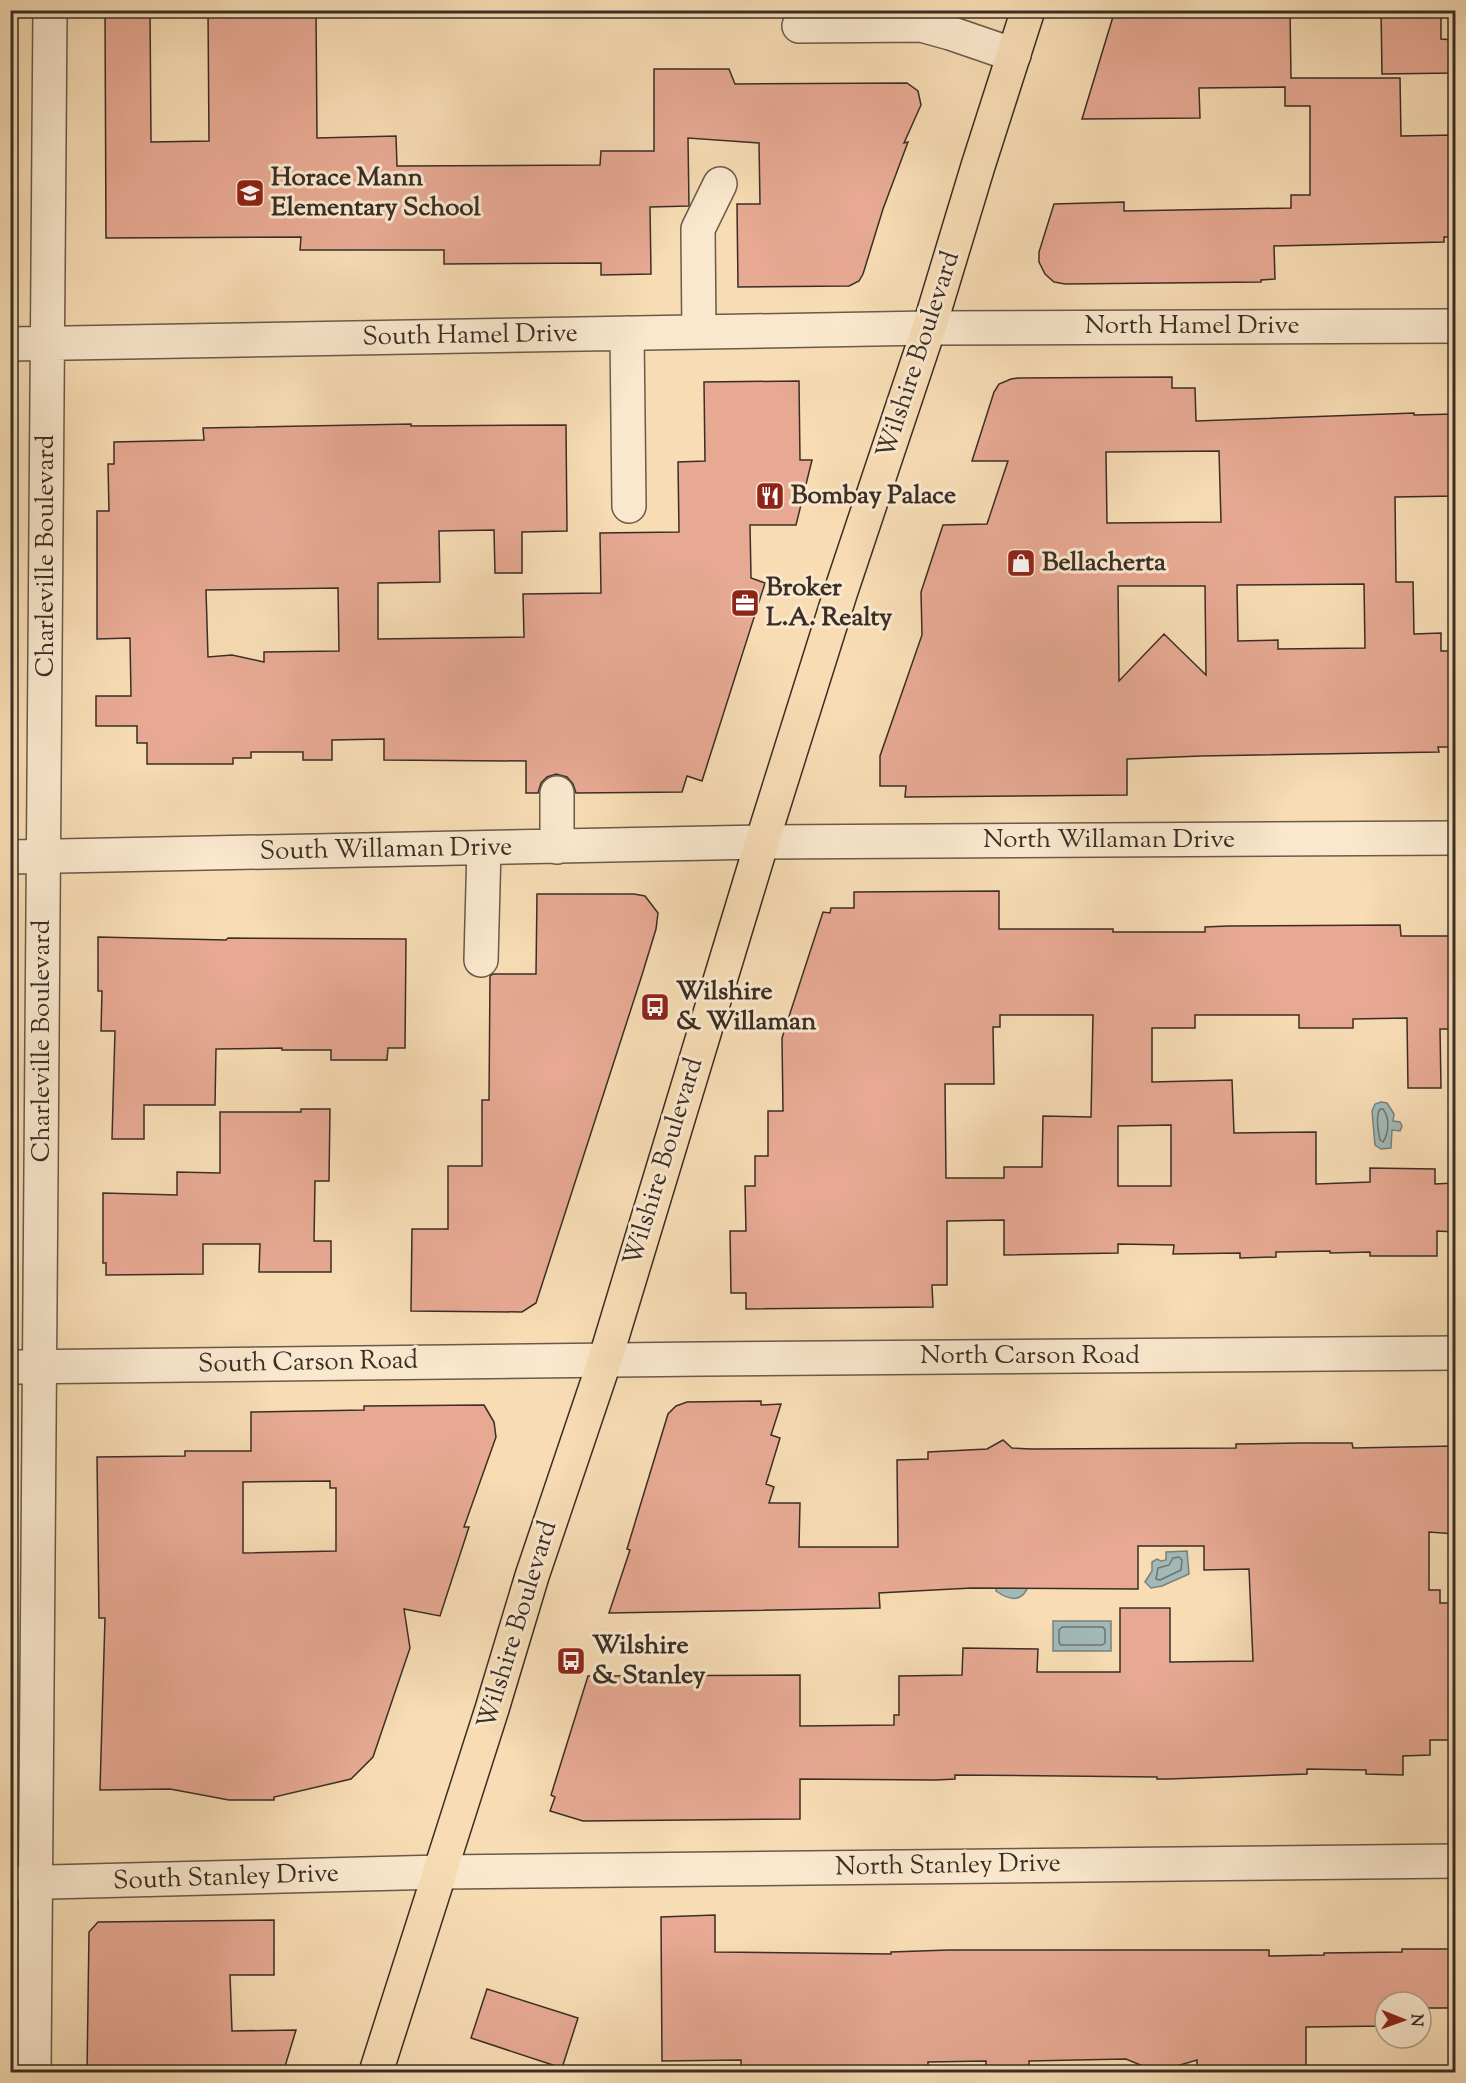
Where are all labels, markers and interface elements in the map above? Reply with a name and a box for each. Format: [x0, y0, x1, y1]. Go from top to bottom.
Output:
place label: Horace Mann Elementary School [271, 160, 481, 227]
school or university icon: Horace Mann Elementary School [234, 177, 266, 209]
street label: Wilshire Boulevard [868, 246, 970, 463]
street label: North Hamel Drive [1084, 308, 1300, 345]
street label: South Hamel Drive [362, 316, 578, 356]
street label: Charleville Boulevard [28, 434, 65, 678]
place label: Bombay Palace [791, 478, 956, 515]
restaurant icon: Bombay Palace [754, 480, 786, 512]
place label: Bellacherta [1042, 545, 1166, 582]
shop icon: Bellacherta [1005, 547, 1037, 579]
place label: Broker L.A. Realty [766, 570, 892, 637]
office icon: Broker L.A. Realty [729, 587, 761, 619]
street label: North Willaman Drive [983, 822, 1235, 859]
street label: South Willaman Drive [259, 829, 513, 871]
street label: Charleville Boulevard [24, 919, 61, 1163]
place label: Wilshire & Willaman [676, 974, 817, 1041]
bus stop icon: Wilshire & Willaman [639, 991, 671, 1023]
street label: Wilshire Boulevard [615, 1053, 713, 1271]
street label: North Carson Road [920, 1338, 1140, 1375]
street label: South Carson Road [198, 1343, 419, 1383]
street label: Wilshire Boulevard [469, 1516, 567, 1734]
place label: Wilshire & Stanley [592, 1628, 706, 1695]
bus stop icon: Wilshire & Stanley [555, 1645, 587, 1677]
street label: North Stanley Drive [835, 1846, 1061, 1886]
street label: South Stanley Drive [112, 1856, 340, 1900]
north arrow [1373, 1990, 1433, 2050]
text: N [1404, 2014, 1427, 2027]

